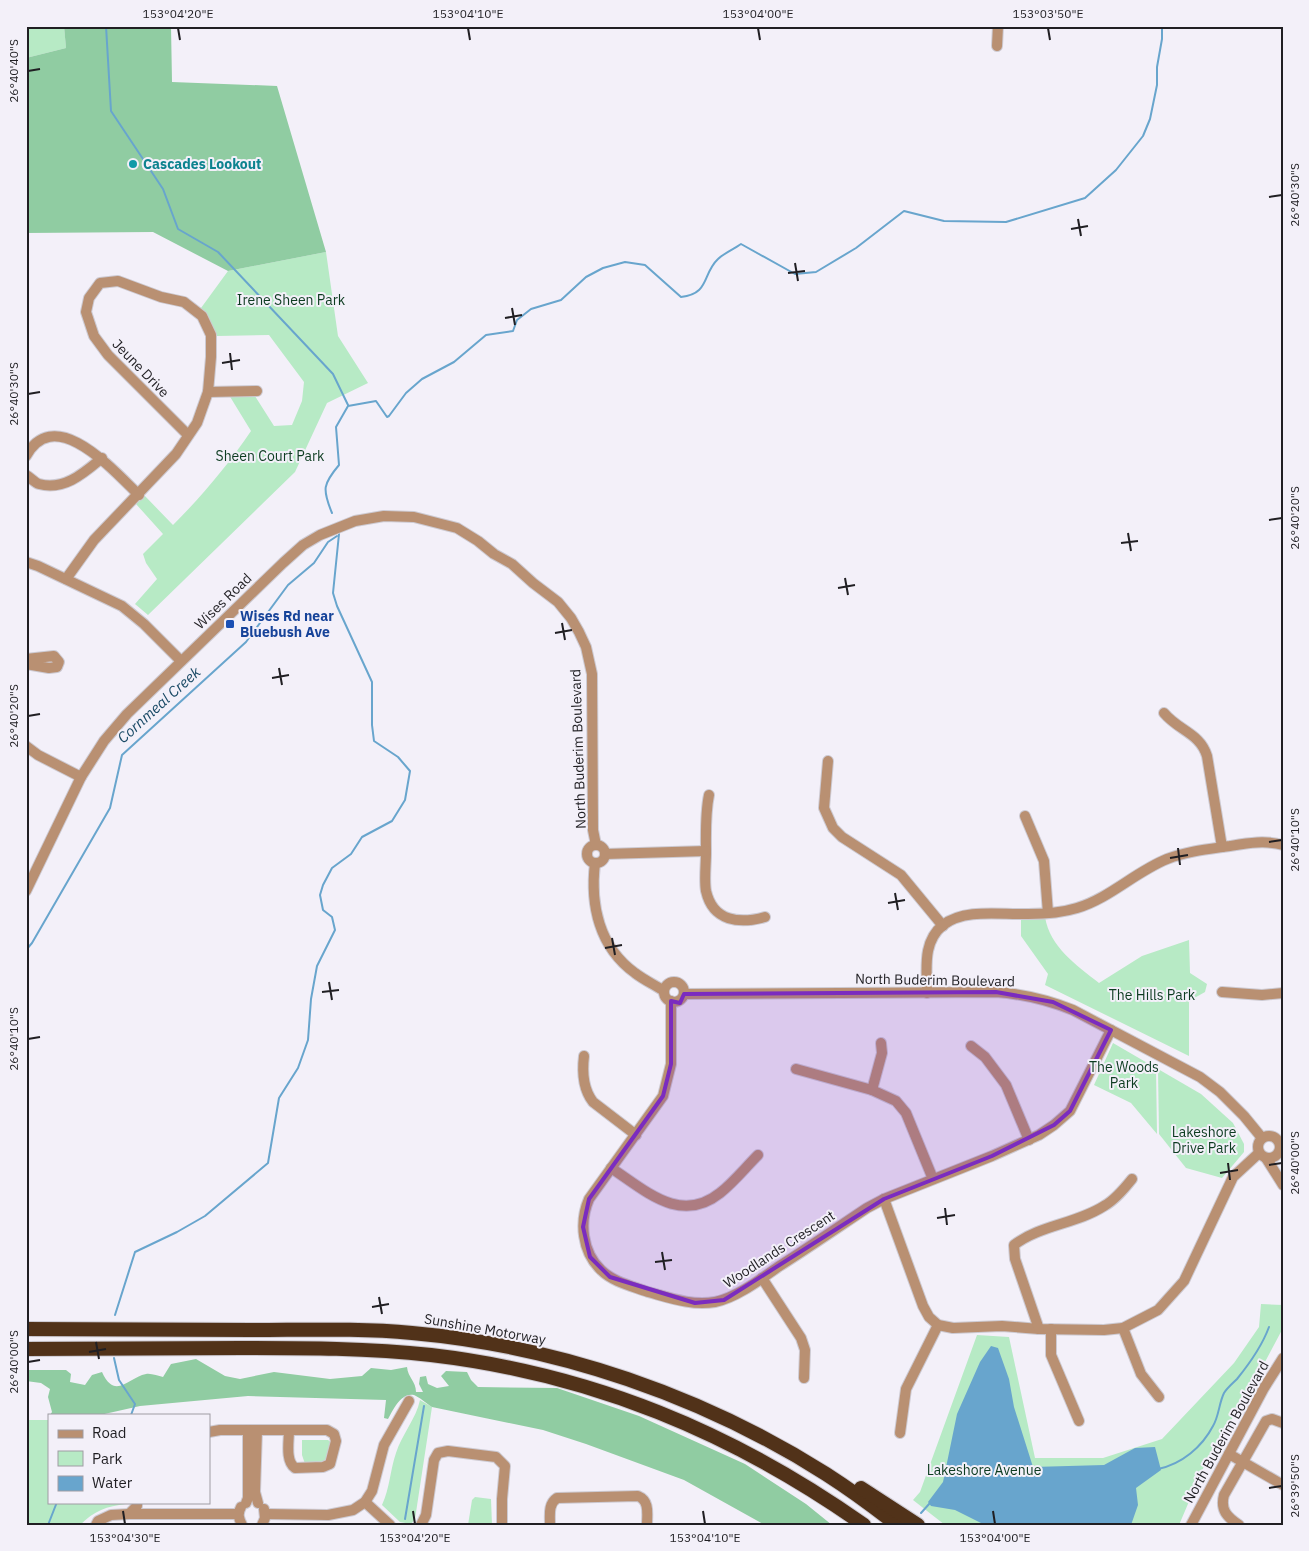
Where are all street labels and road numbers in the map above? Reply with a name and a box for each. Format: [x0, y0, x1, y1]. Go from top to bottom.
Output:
street label: Jeune Drive [109, 335, 173, 401]
street label: Wises Road [191, 569, 255, 633]
street label: North Buderim Boulevard [566, 669, 590, 829]
street label: North Buderim Boulevard [855, 970, 1015, 990]
street label: Woodlands Crescent [720, 1206, 838, 1292]
street label: Sunshine Motorway [423, 1309, 547, 1349]
street label: North Buderim Boulevard [1179, 1358, 1273, 1506]

